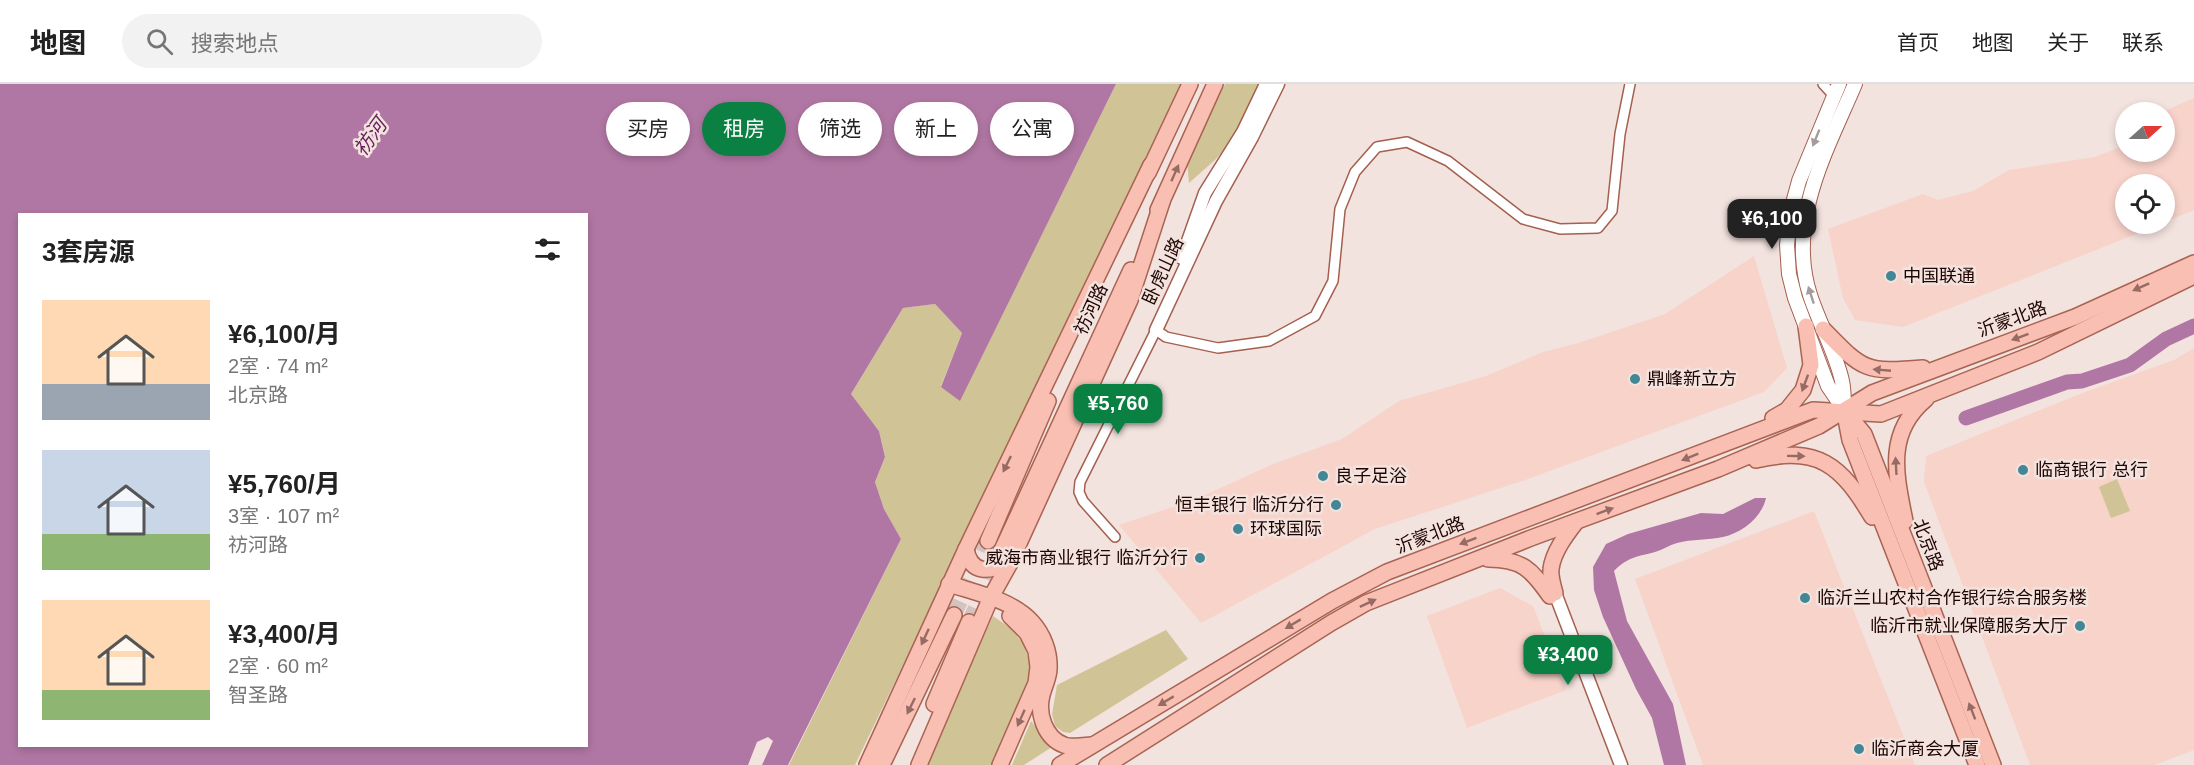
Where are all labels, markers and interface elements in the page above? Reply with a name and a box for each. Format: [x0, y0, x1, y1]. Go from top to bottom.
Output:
search box [122, 14, 542, 68]
icon: search [143, 25, 176, 58]
text: 地图 [30, 28, 86, 59]
text: 搜索地点 [191, 31, 279, 56]
text: 首页 [1897, 31, 1939, 54]
text: 地图 [1972, 31, 2014, 54]
text: 关于 [2047, 31, 2089, 54]
text: 联系 [2122, 31, 2164, 54]
chip: 买房 [606, 102, 690, 156]
chip: 租房 [702, 102, 786, 156]
chip: 筛选 [798, 102, 882, 156]
chip: 新上 [894, 102, 978, 156]
chip: 公寓 [990, 102, 1074, 156]
north arrow [2115, 102, 2175, 162]
map controls [2115, 102, 2175, 234]
water label: 祊河 [349, 111, 393, 160]
one-way arrow [1811, 129, 1820, 147]
one-way arrow [1170, 164, 1180, 182]
button: locate [2115, 174, 2175, 234]
pin: ¥6,100 [1723, 199, 1821, 250]
text: ¥6,100 [1741, 207, 1803, 229]
icon: filters [531, 233, 564, 266]
street label: 卧虎山路 [1139, 234, 1187, 308]
text: 3套房源 [42, 237, 134, 267]
place label: 中国联通 [1903, 266, 1975, 286]
marker: 中国联通 [1884, 269, 1898, 283]
street label: 祊河路 [1071, 280, 1111, 338]
one-way arrow [2131, 282, 2149, 292]
one-way arrow [1805, 286, 1815, 304]
street label: 沂蒙北路 [1975, 297, 2049, 341]
text: ¥6,100/月 [228, 319, 341, 349]
icon: home [90, 324, 162, 396]
one-way arrow [2011, 333, 2029, 342]
text: 2室 · 74 m² [228, 355, 328, 377]
one-way arrow [1873, 365, 1892, 374]
place label: 鼎峰新立方 [1647, 369, 1737, 389]
marker: 鼎峰新立方 [1628, 372, 1642, 386]
one-way arrow [1800, 374, 1810, 392]
text: 北京路 [228, 384, 288, 406]
pin: ¥5,760 [1069, 384, 1167, 435]
text: ¥5,760 [1087, 392, 1149, 414]
one-way arrow [1786, 451, 1805, 461]
one-way arrow [1680, 452, 1698, 462]
one-way arrow [1002, 455, 1011, 472]
one-way arrow [1892, 457, 1901, 476]
place label: 临商银行 总行 [2035, 460, 2148, 480]
marker: 临商银行 总行 [2016, 463, 2030, 477]
place label: 良子足浴 [1335, 466, 1407, 486]
text: ¥5,760/月 [228, 469, 341, 499]
marker: 良子足浴 [1316, 469, 1330, 483]
icon: home [90, 474, 162, 546]
place label: 恒丰银行 临沂分行 [1175, 495, 1324, 515]
marker: 恒丰银行 临沂分行 [1329, 498, 1343, 512]
text: 3室 · 107 m² [228, 505, 339, 527]
one-way arrow [1596, 505, 1614, 515]
street label: 沂蒙北路 [1393, 513, 1467, 557]
street label: 北京路 [1909, 516, 1947, 574]
place label: 环球国际 [1250, 519, 1322, 539]
marker: 环球国际 [1231, 522, 1245, 536]
text: 祊河路 [228, 534, 288, 556]
one-way arrow [1459, 536, 1477, 546]
place label: 威海市商业银行 临沂分行 [985, 548, 1188, 568]
marker: 威海市商业银行 临沂分行 [1193, 551, 1207, 565]
place label: 临沂兰山农村合作银行综合服务楼 [1817, 588, 2087, 608]
marker: 临沂兰山农村合作银行综合服务楼 [1798, 591, 1812, 605]
one-way arrow [1359, 598, 1377, 608]
place label: 临沂市就业保障服务大厅 [1870, 616, 2068, 636]
text: ¥3,400/月 [228, 619, 341, 649]
one-way arrow [1285, 619, 1301, 630]
marker: 临沂市就业保障服务大厅 [2073, 619, 2087, 633]
icon: home [90, 624, 162, 696]
one-way arrow [920, 628, 930, 646]
pin: ¥3,400 [1519, 635, 1617, 686]
text: ¥3,400 [1537, 643, 1599, 665]
text: 2室 · 60 m² [228, 655, 328, 677]
text: 智圣路 [228, 684, 288, 706]
one-way arrow [1158, 696, 1174, 707]
one-way arrow [906, 697, 915, 714]
one-way arrow [1966, 701, 1976, 719]
one-way arrow [1016, 710, 1026, 728]
place label: 临沂商会大厦 [1871, 739, 1979, 759]
marker: 临沂商会大厦 [1852, 742, 1866, 756]

